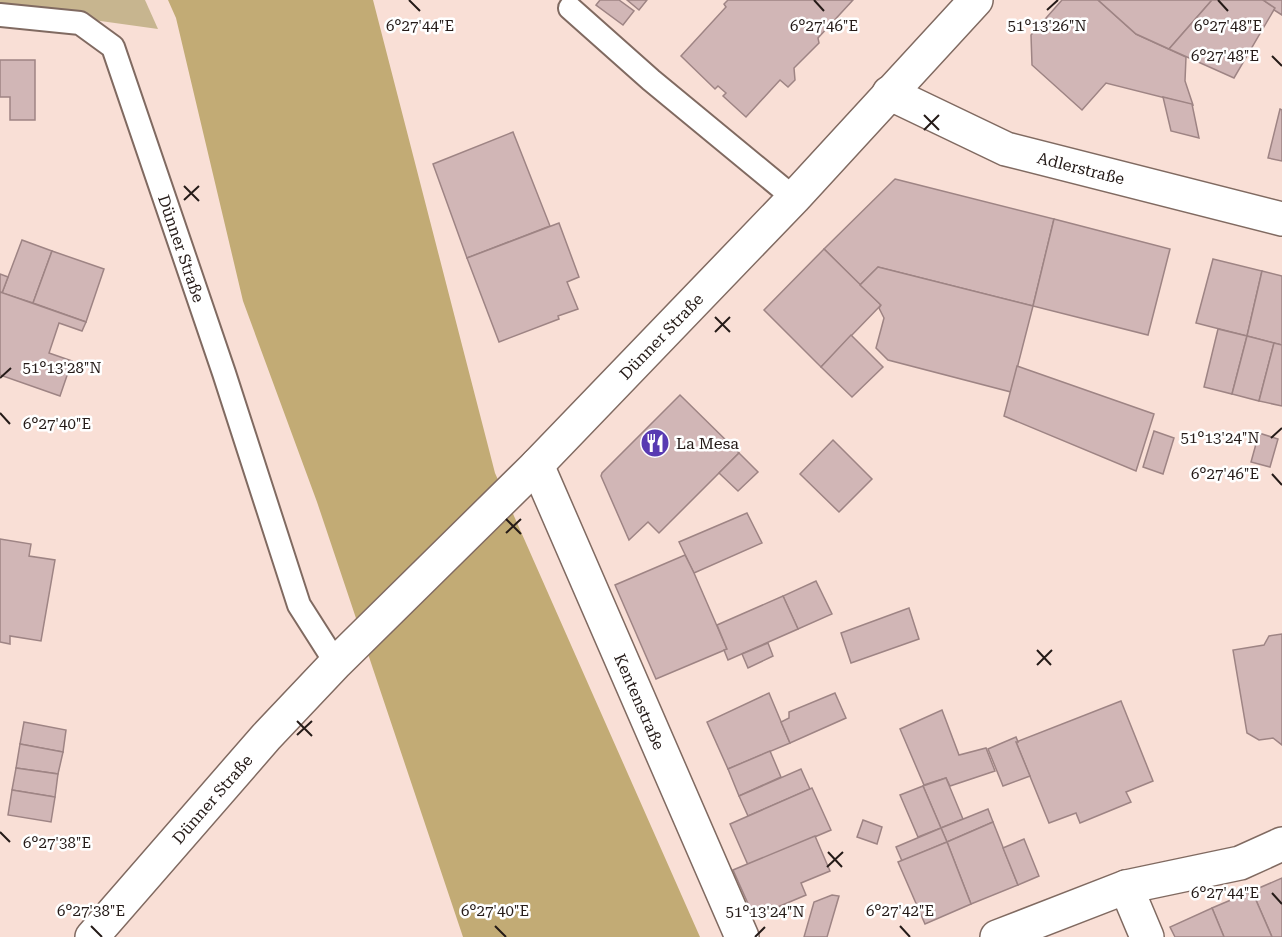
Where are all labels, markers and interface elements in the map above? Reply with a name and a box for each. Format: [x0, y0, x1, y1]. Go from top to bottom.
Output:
text: 6°27'44"E [386, 17, 454, 35]
text: 6°27'46"E [790, 17, 858, 35]
text: 51°13'26"N [1007, 17, 1087, 35]
text: 6°27'48"E [1194, 17, 1262, 35]
text: 6°27'48"E [1191, 47, 1259, 65]
street label: Adlerstraße [1035, 148, 1127, 188]
street label: Dünner Straße [155, 192, 209, 305]
street label: Dünner Straße [615, 289, 707, 383]
text: 51°13'28"N [22, 359, 102, 377]
text: 6°27'40"E [23, 415, 91, 433]
restaurant icon: La Mesa [639, 427, 671, 459]
text: 51°13'24"N [1180, 429, 1260, 447]
place label: La Mesa [676, 434, 739, 453]
text: 6°27'46"E [1191, 465, 1259, 483]
street label: Kentenstraße [611, 651, 669, 753]
street label: Dünner Straße [168, 750, 256, 847]
text: 6°27'38"E [23, 834, 91, 852]
text: 6°27'44"E [1191, 884, 1259, 902]
text: 6°27'38"E [57, 902, 125, 920]
text: 6°27'40"E [461, 902, 529, 920]
text: 6°27'42"E [866, 902, 934, 920]
text: 51°13'24"N [725, 903, 805, 921]

